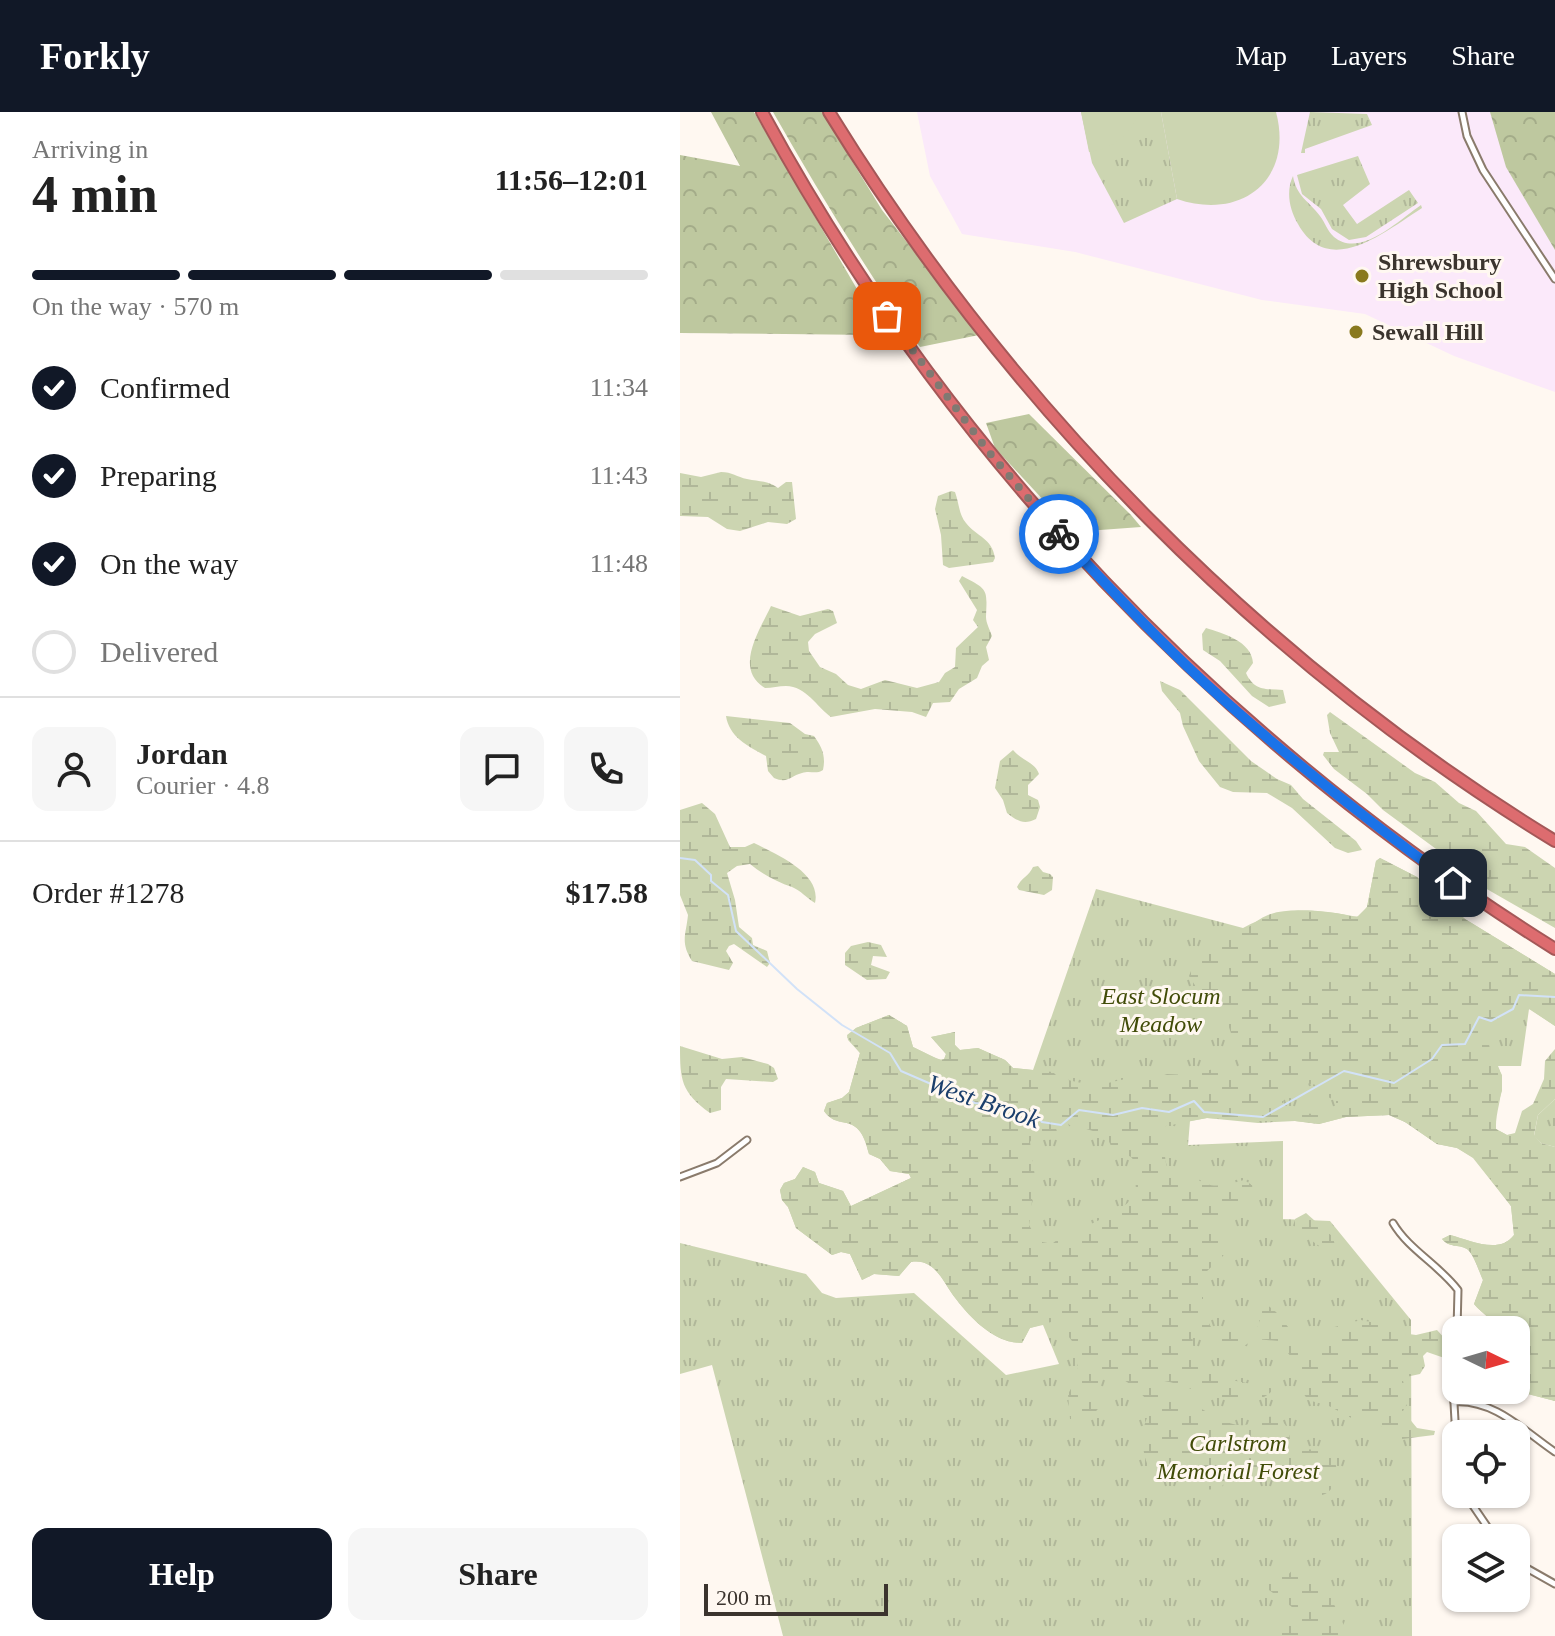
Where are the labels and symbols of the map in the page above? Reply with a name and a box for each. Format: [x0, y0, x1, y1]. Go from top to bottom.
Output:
place label: Shrewsbury High School [1378, 249, 1503, 303]
marker: Shrewsbury High School [1353, 267, 1371, 285]
pin [853, 282, 921, 350]
place label: Sewall Hill [1372, 319, 1484, 345]
marker: Sewall Hill [1347, 323, 1365, 341]
courier [1019, 494, 1099, 574]
pin [1419, 849, 1487, 917]
park label: East Slocum Meadow [1100, 983, 1221, 1037]
water label: West Brook [924, 1069, 1044, 1134]
north arrow [1442, 1316, 1530, 1404]
park label: Carlstrom Memorial Forest [1156, 1430, 1321, 1484]
scale bar [704, 1580, 888, 1616]

